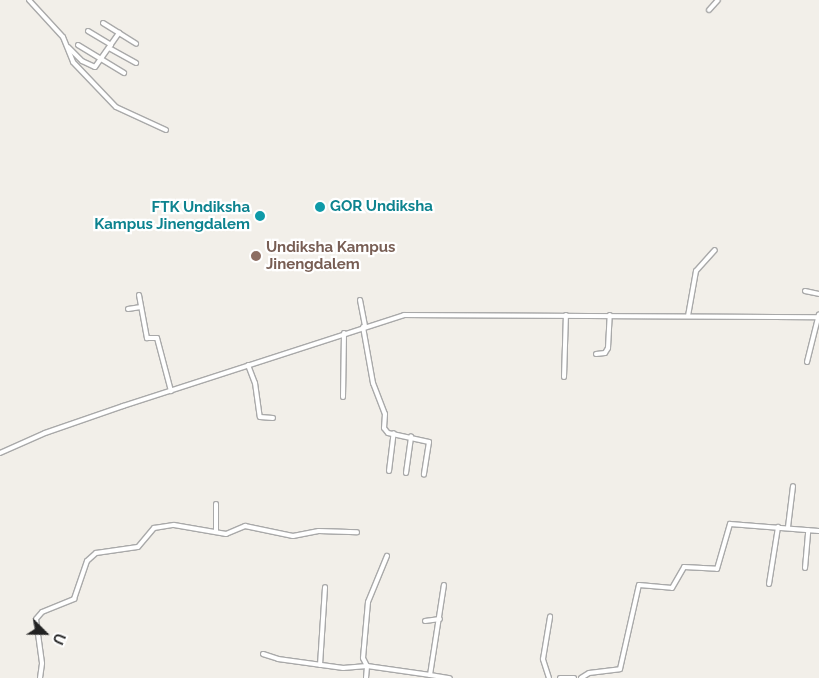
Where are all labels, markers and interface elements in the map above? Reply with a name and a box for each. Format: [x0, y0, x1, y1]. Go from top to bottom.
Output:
place label: FTK Undiksha Kampus Jinengdalem [94, 198, 250, 233]
place label: GOR Undiksha [330, 198, 433, 216]
marker: GOR Undiksha [314, 201, 326, 213]
marker: FTK Undiksha Kampus Jinengdalem [254, 210, 266, 222]
place label: Undiksha Kampus Jinengdalem [266, 238, 395, 273]
marker: Undiksha Kampus Jinengdalem [250, 250, 262, 262]
north arrow [20, 608, 70, 658]
text: U [49, 631, 68, 647]

